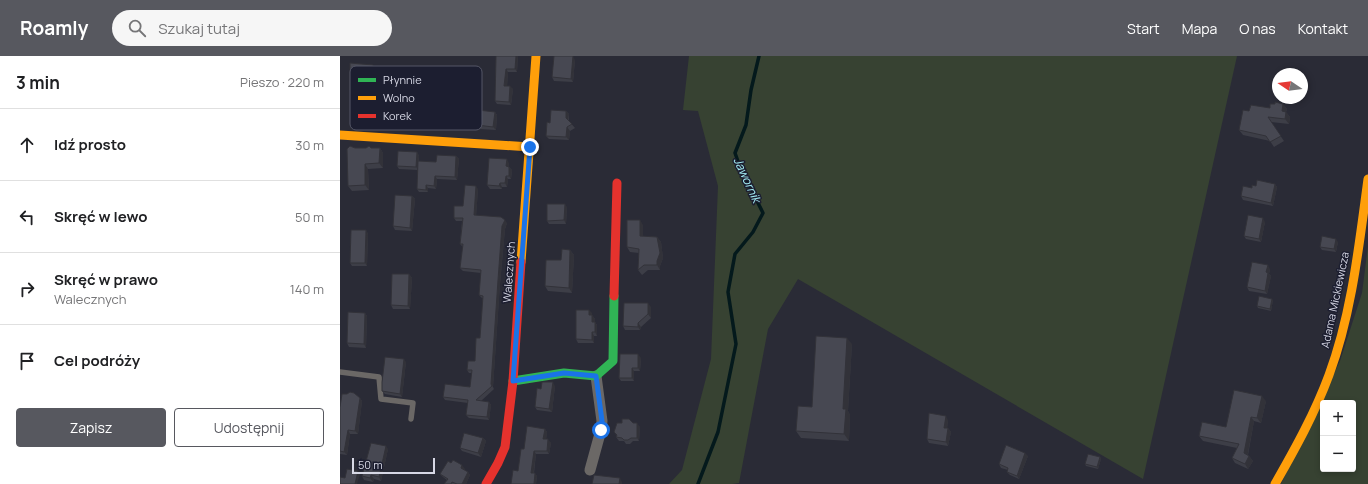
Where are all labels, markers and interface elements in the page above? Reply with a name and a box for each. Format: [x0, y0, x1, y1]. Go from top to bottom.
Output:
search box [112, 10, 392, 46]
text: Roamly [20, 15, 88, 41]
icon: search [126, 17, 148, 39]
text: Szukaj tutaj [158, 18, 240, 39]
text: Start [1127, 19, 1160, 38]
text: Mapa [1182, 19, 1217, 38]
text: O nas [1239, 19, 1276, 38]
text: Kontakt [1298, 19, 1348, 38]
legend [350, 66, 482, 130]
north arrow [1272, 68, 1308, 104]
text: 3 min [16, 71, 60, 94]
text: Płynnie [383, 72, 422, 87]
text: Pieszo · 220 m [240, 73, 324, 91]
text: Wolno [383, 90, 415, 105]
text: Korek [383, 108, 412, 123]
icon: ahead [16, 134, 38, 156]
text: Idź prosto [54, 134, 126, 155]
text: 30 m [295, 136, 324, 154]
route end [521, 138, 539, 156]
water label: Jawornik [730, 154, 766, 207]
icon: left [16, 206, 38, 228]
text: Skręć w lewo [54, 206, 148, 227]
text: 50 m [295, 208, 324, 226]
street label: Walecznych [499, 241, 518, 303]
street label: Adama Mickiewicza [1317, 250, 1352, 349]
text: Skręć w prawo [54, 269, 158, 290]
icon: right [16, 278, 38, 300]
text: 140 m [290, 280, 324, 298]
text: Walecznych [54, 290, 127, 308]
icon: arrive [16, 350, 38, 372]
text: Cel podróży [54, 350, 140, 371]
map controls [1320, 400, 1356, 472]
button: + [1320, 400, 1356, 436]
button: Zapisz [16, 408, 166, 447]
button: Udostępnij [174, 408, 324, 447]
route start [592, 421, 610, 439]
button: − [1320, 436, 1356, 472]
scale bar [352, 456, 435, 475]
text: 50 m [358, 457, 383, 472]

